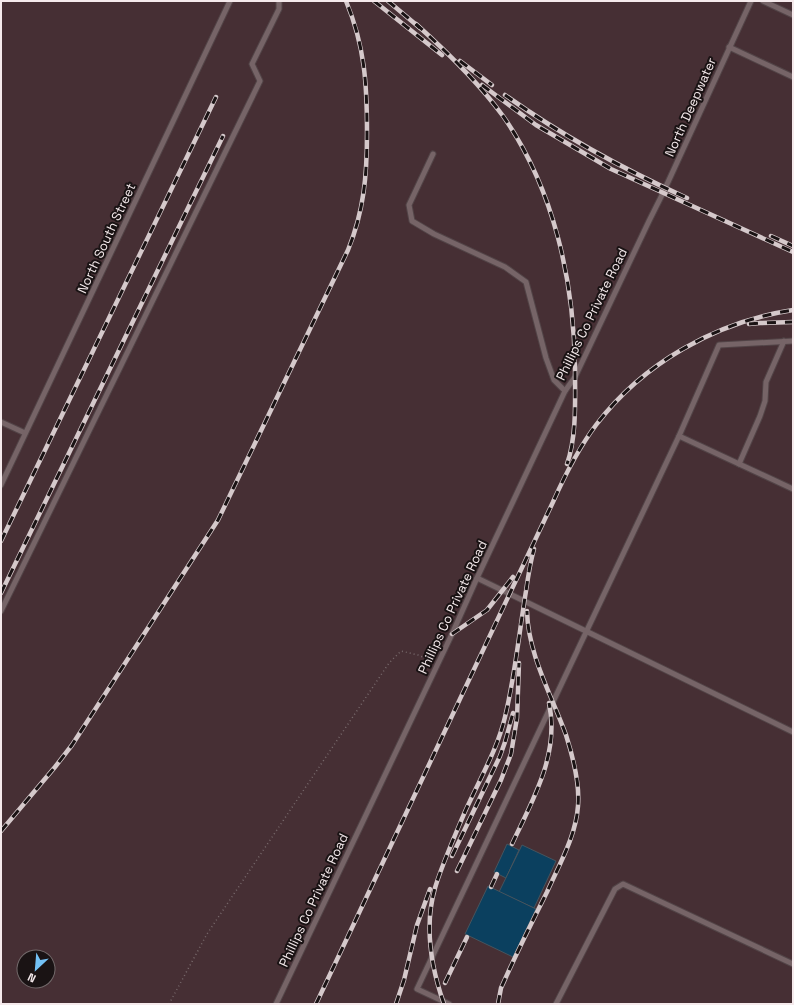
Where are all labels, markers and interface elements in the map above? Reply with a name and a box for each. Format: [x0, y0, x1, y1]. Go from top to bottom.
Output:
street label: North Deepwater [661, 55, 720, 159]
street label: North South Street [73, 180, 139, 296]
street label: Phillips Co Private Road [552, 245, 631, 383]
street label: Phillips Co Private Road [414, 538, 491, 677]
street label: Phillips Co Private Road [275, 831, 352, 970]
north arrow [16, 949, 56, 989]
text: N [25, 970, 38, 986]

